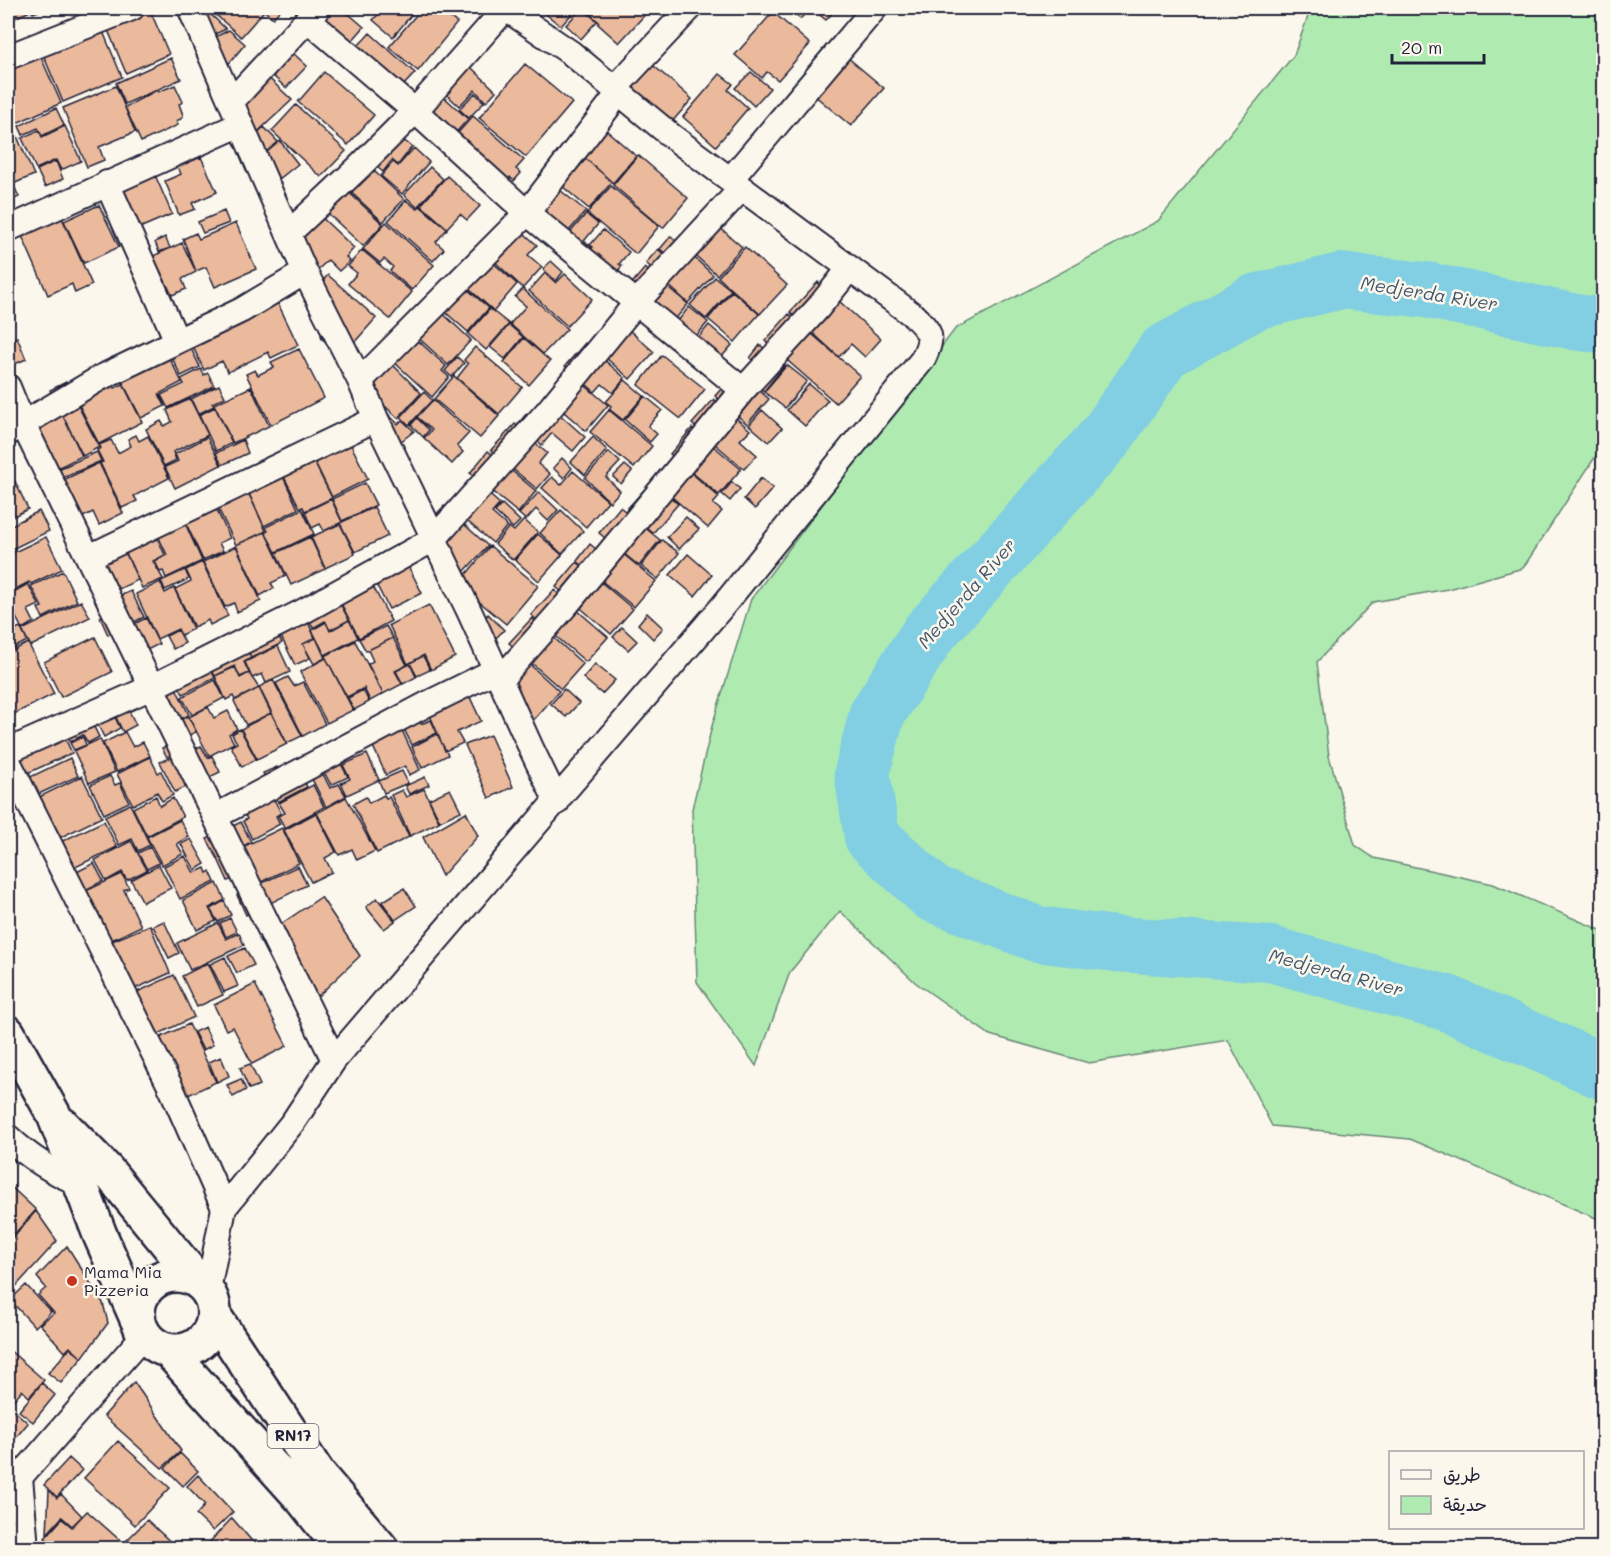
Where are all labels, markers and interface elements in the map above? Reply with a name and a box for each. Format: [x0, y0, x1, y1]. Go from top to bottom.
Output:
scale bar [1392, 27, 1484, 65]
text: 20 m [1401, 35, 1442, 59]
water label: Medjerda River [1359, 270, 1499, 316]
water label: Medjerda River [912, 533, 1021, 653]
water label: Medjerda River [1266, 943, 1406, 1002]
place label: Mama Mia Pizzeria [84, 1261, 162, 1300]
marker: Mama Mia Pizzeria [65, 1274, 79, 1288]
road number: RN17 [268, 1424, 318, 1448]
legend [1389, 1451, 1584, 1529]
text: طريق [1443, 1462, 1481, 1486]
text: حديقة [1443, 1492, 1487, 1516]

